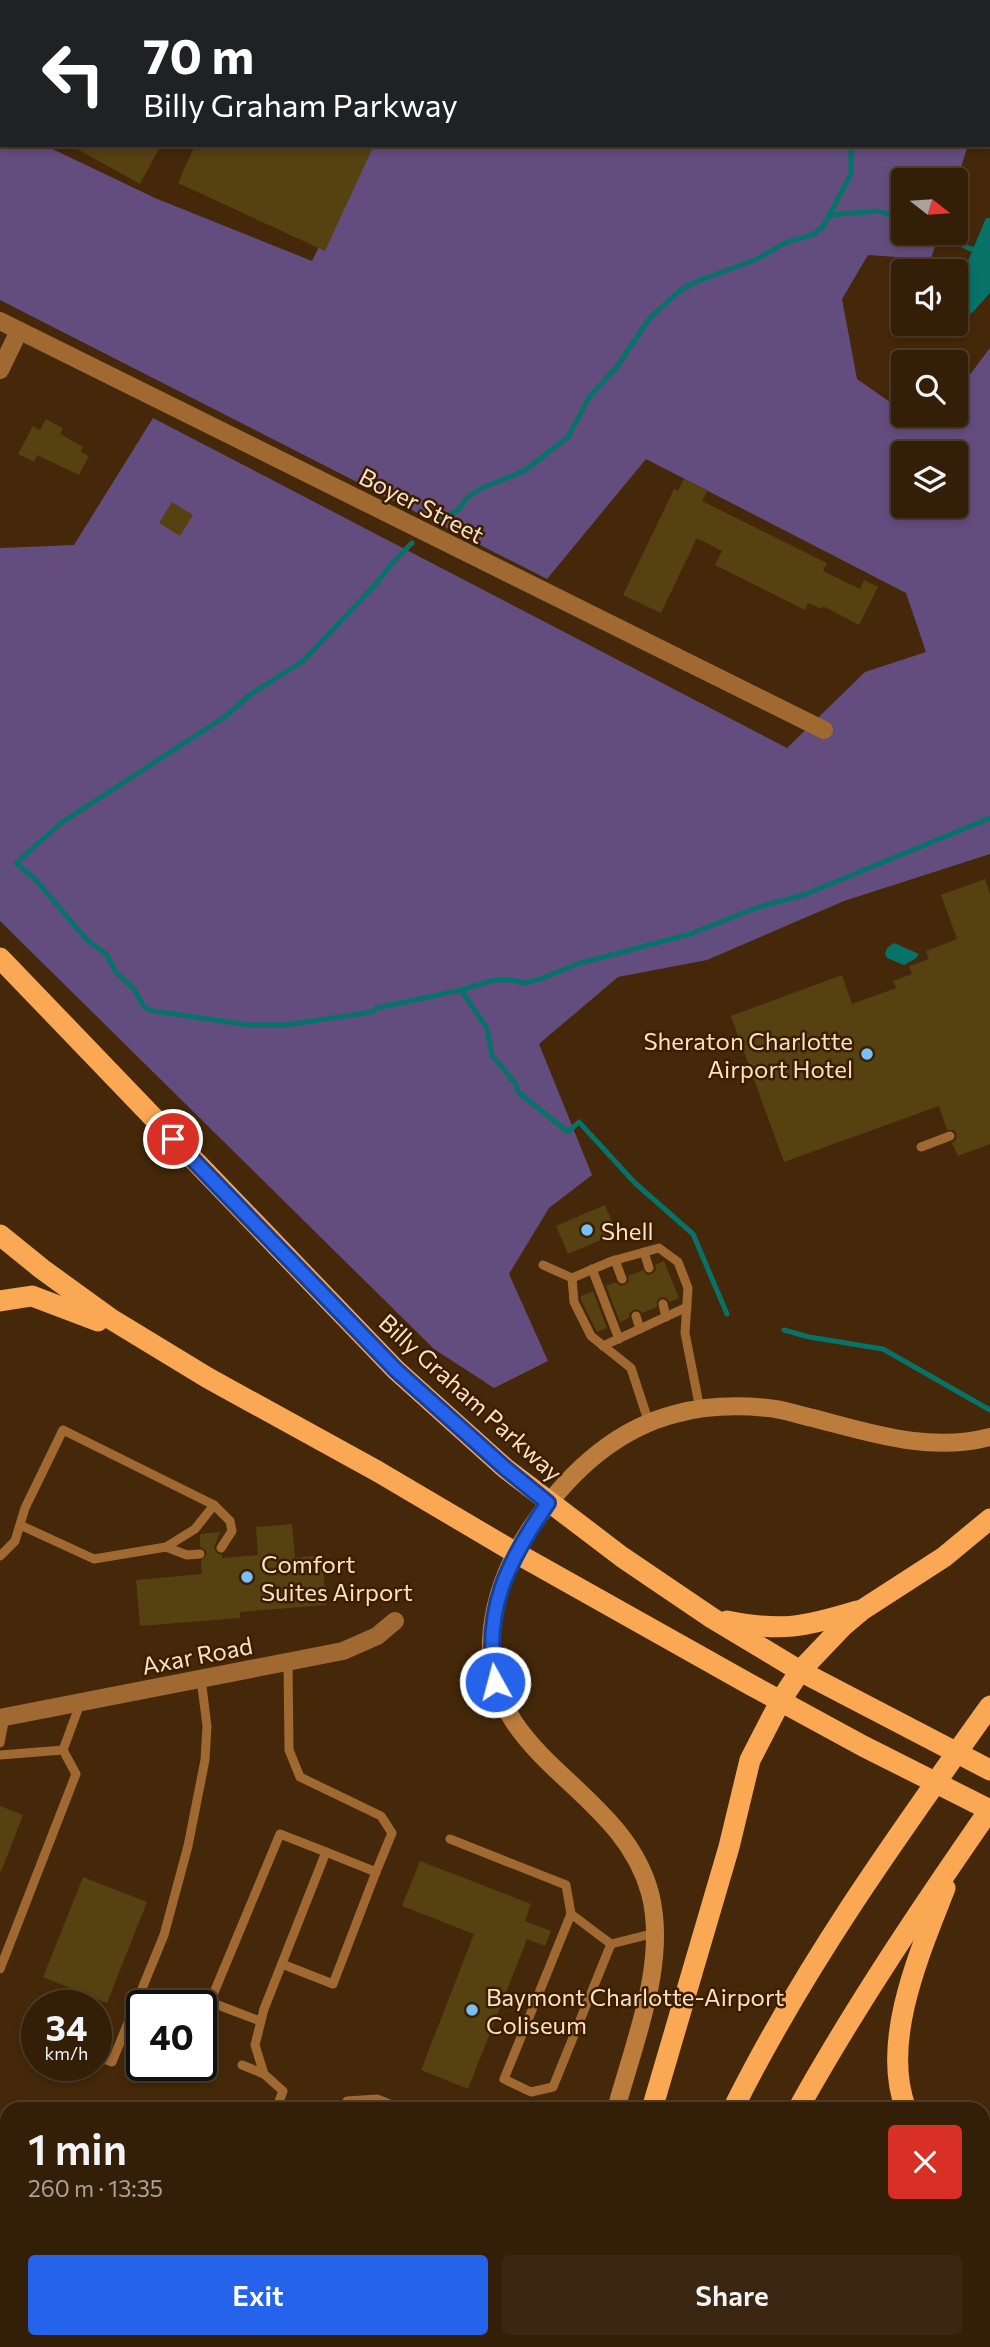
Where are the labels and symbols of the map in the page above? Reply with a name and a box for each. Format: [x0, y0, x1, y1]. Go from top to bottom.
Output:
north arrow [891, 168, 968, 245]
street label: Boyer Street [355, 461, 489, 549]
place label: Sheraton Charlotte Airport Hotel [643, 1026, 853, 1083]
marker: Sheraton Charlotte Airport Hotel [859, 1046, 875, 1062]
pin [143, 1109, 203, 1169]
place label: Shell [601, 1216, 654, 1245]
marker: Shell [579, 1222, 595, 1238]
street label: Billy Graham Parkway [374, 1307, 568, 1487]
place label: Comfort Suites Airport [261, 1549, 413, 1606]
marker: Comfort Suites Airport [239, 1569, 255, 1585]
street label: Axar Road [139, 1630, 255, 1680]
position arrow [458, 1645, 532, 1719]
place label: Baymont Charlotte-Airport Coliseum [486, 1982, 785, 2039]
speed limit sign: 40 [126, 1990, 217, 2081]
marker: Baymont Charlotte-Airport Coliseum [464, 2002, 480, 2018]

